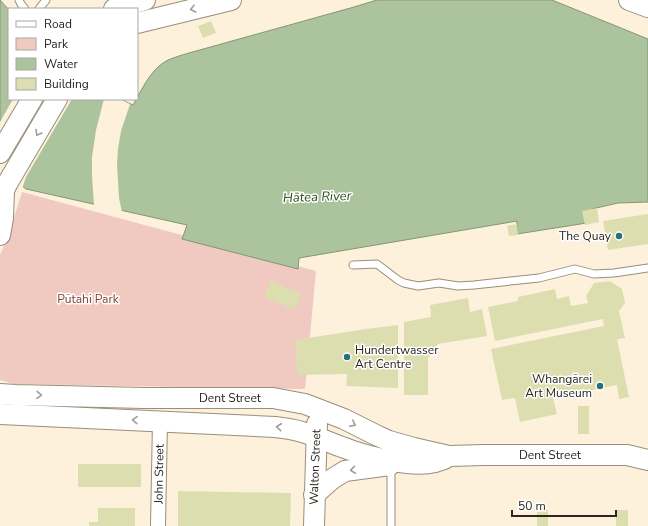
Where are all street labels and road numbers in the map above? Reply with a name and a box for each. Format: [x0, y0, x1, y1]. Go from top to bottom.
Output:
street label: Dent Street [199, 390, 262, 406]
street label: Walton Street [306, 428, 324, 505]
street label: John Street [150, 443, 168, 505]
street label: Dent Street [519, 447, 582, 463]

